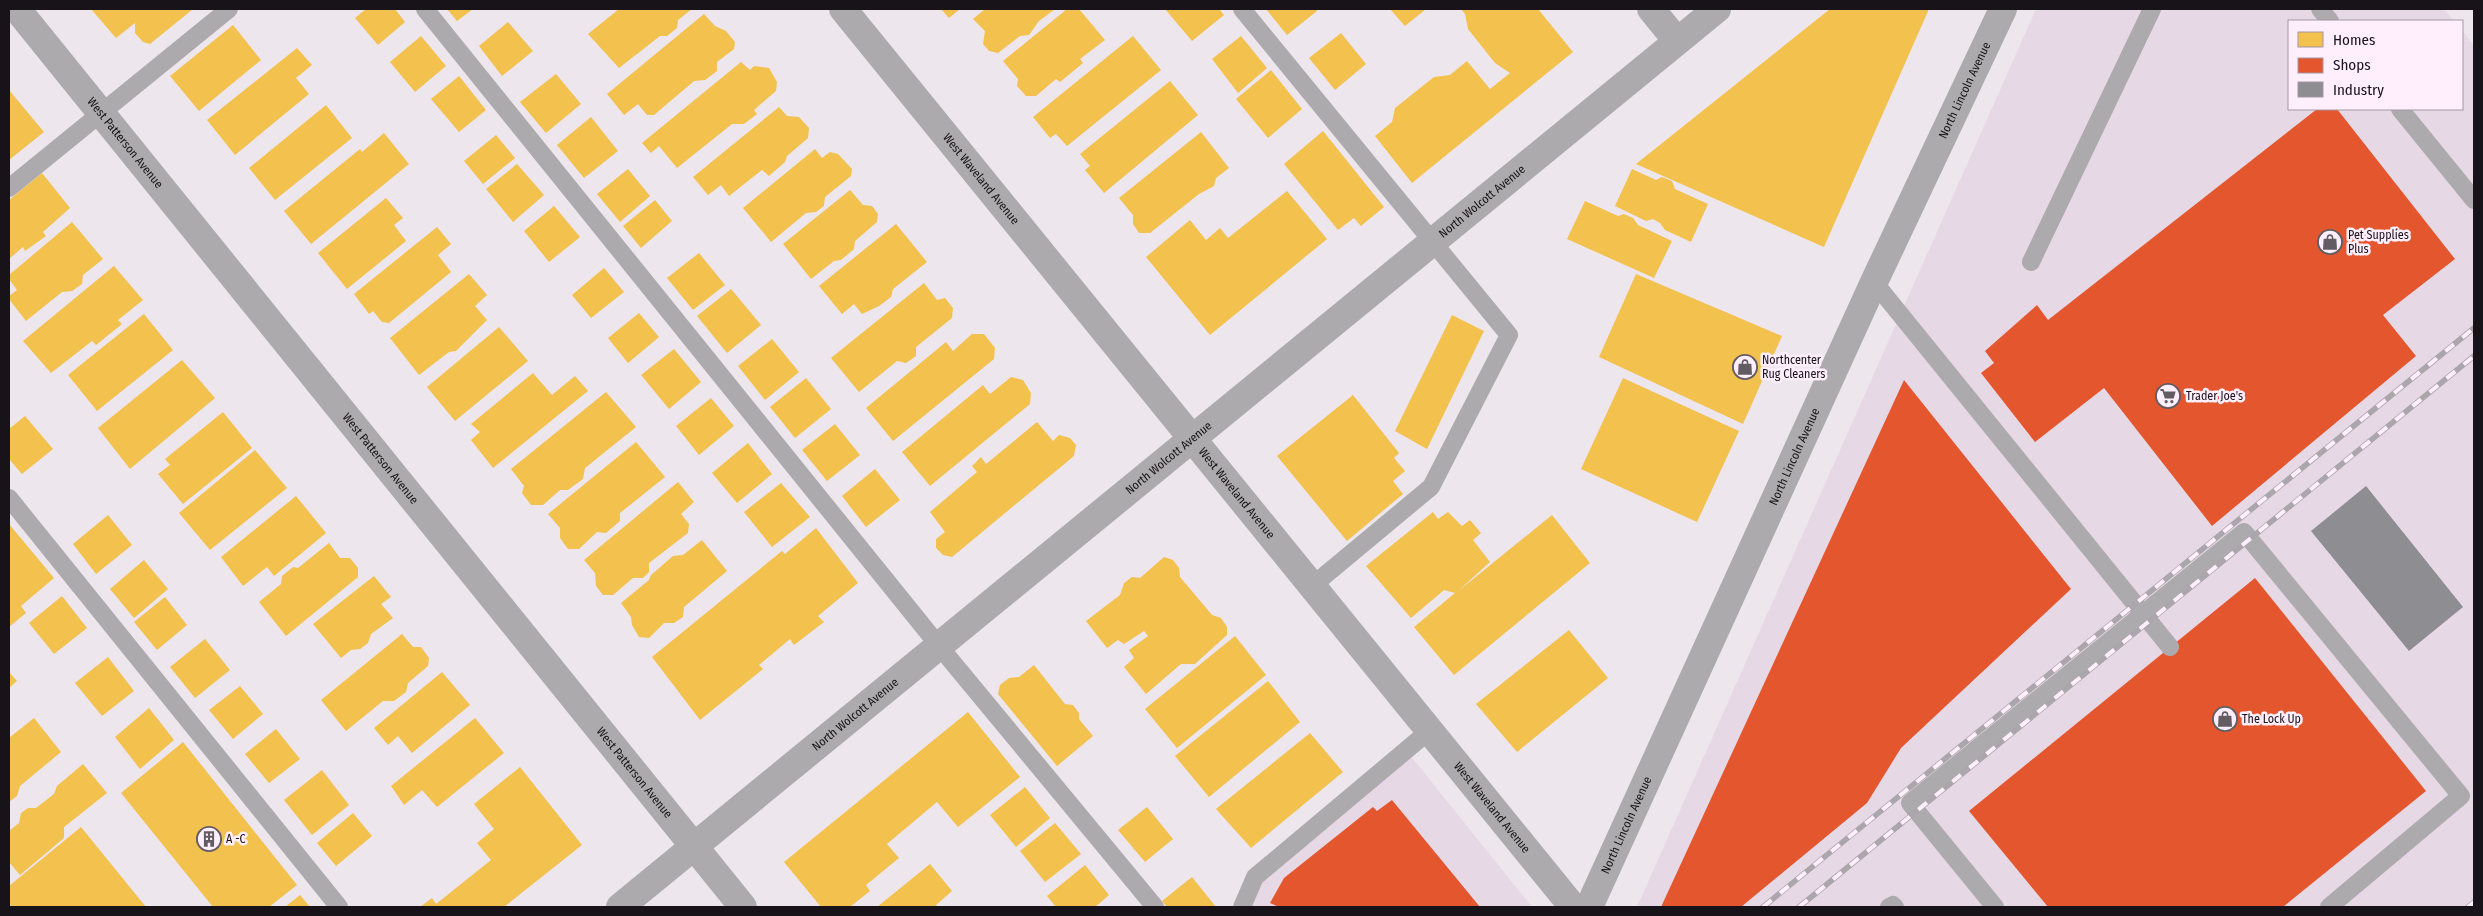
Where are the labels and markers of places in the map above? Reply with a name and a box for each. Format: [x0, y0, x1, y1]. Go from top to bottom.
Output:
place label: Pet Supplies Plus [2348, 228, 2409, 256]
shop icon: Pet Supplies Plus [2317, 229, 2343, 255]
place label: Northcenter Rug Cleaners [1762, 353, 1825, 381]
shop icon: Northcenter Rug Cleaners [1732, 354, 1758, 380]
supermarket icon: Trader Joe's [2155, 383, 2181, 409]
place label: Trader Joe's [2186, 389, 2243, 403]
shop icon: The Lock Up [2212, 706, 2238, 732]
place label: The Lock Up [2242, 712, 2301, 726]
building icon: A -C [196, 826, 222, 852]
place label: A -C [226, 832, 246, 846]

